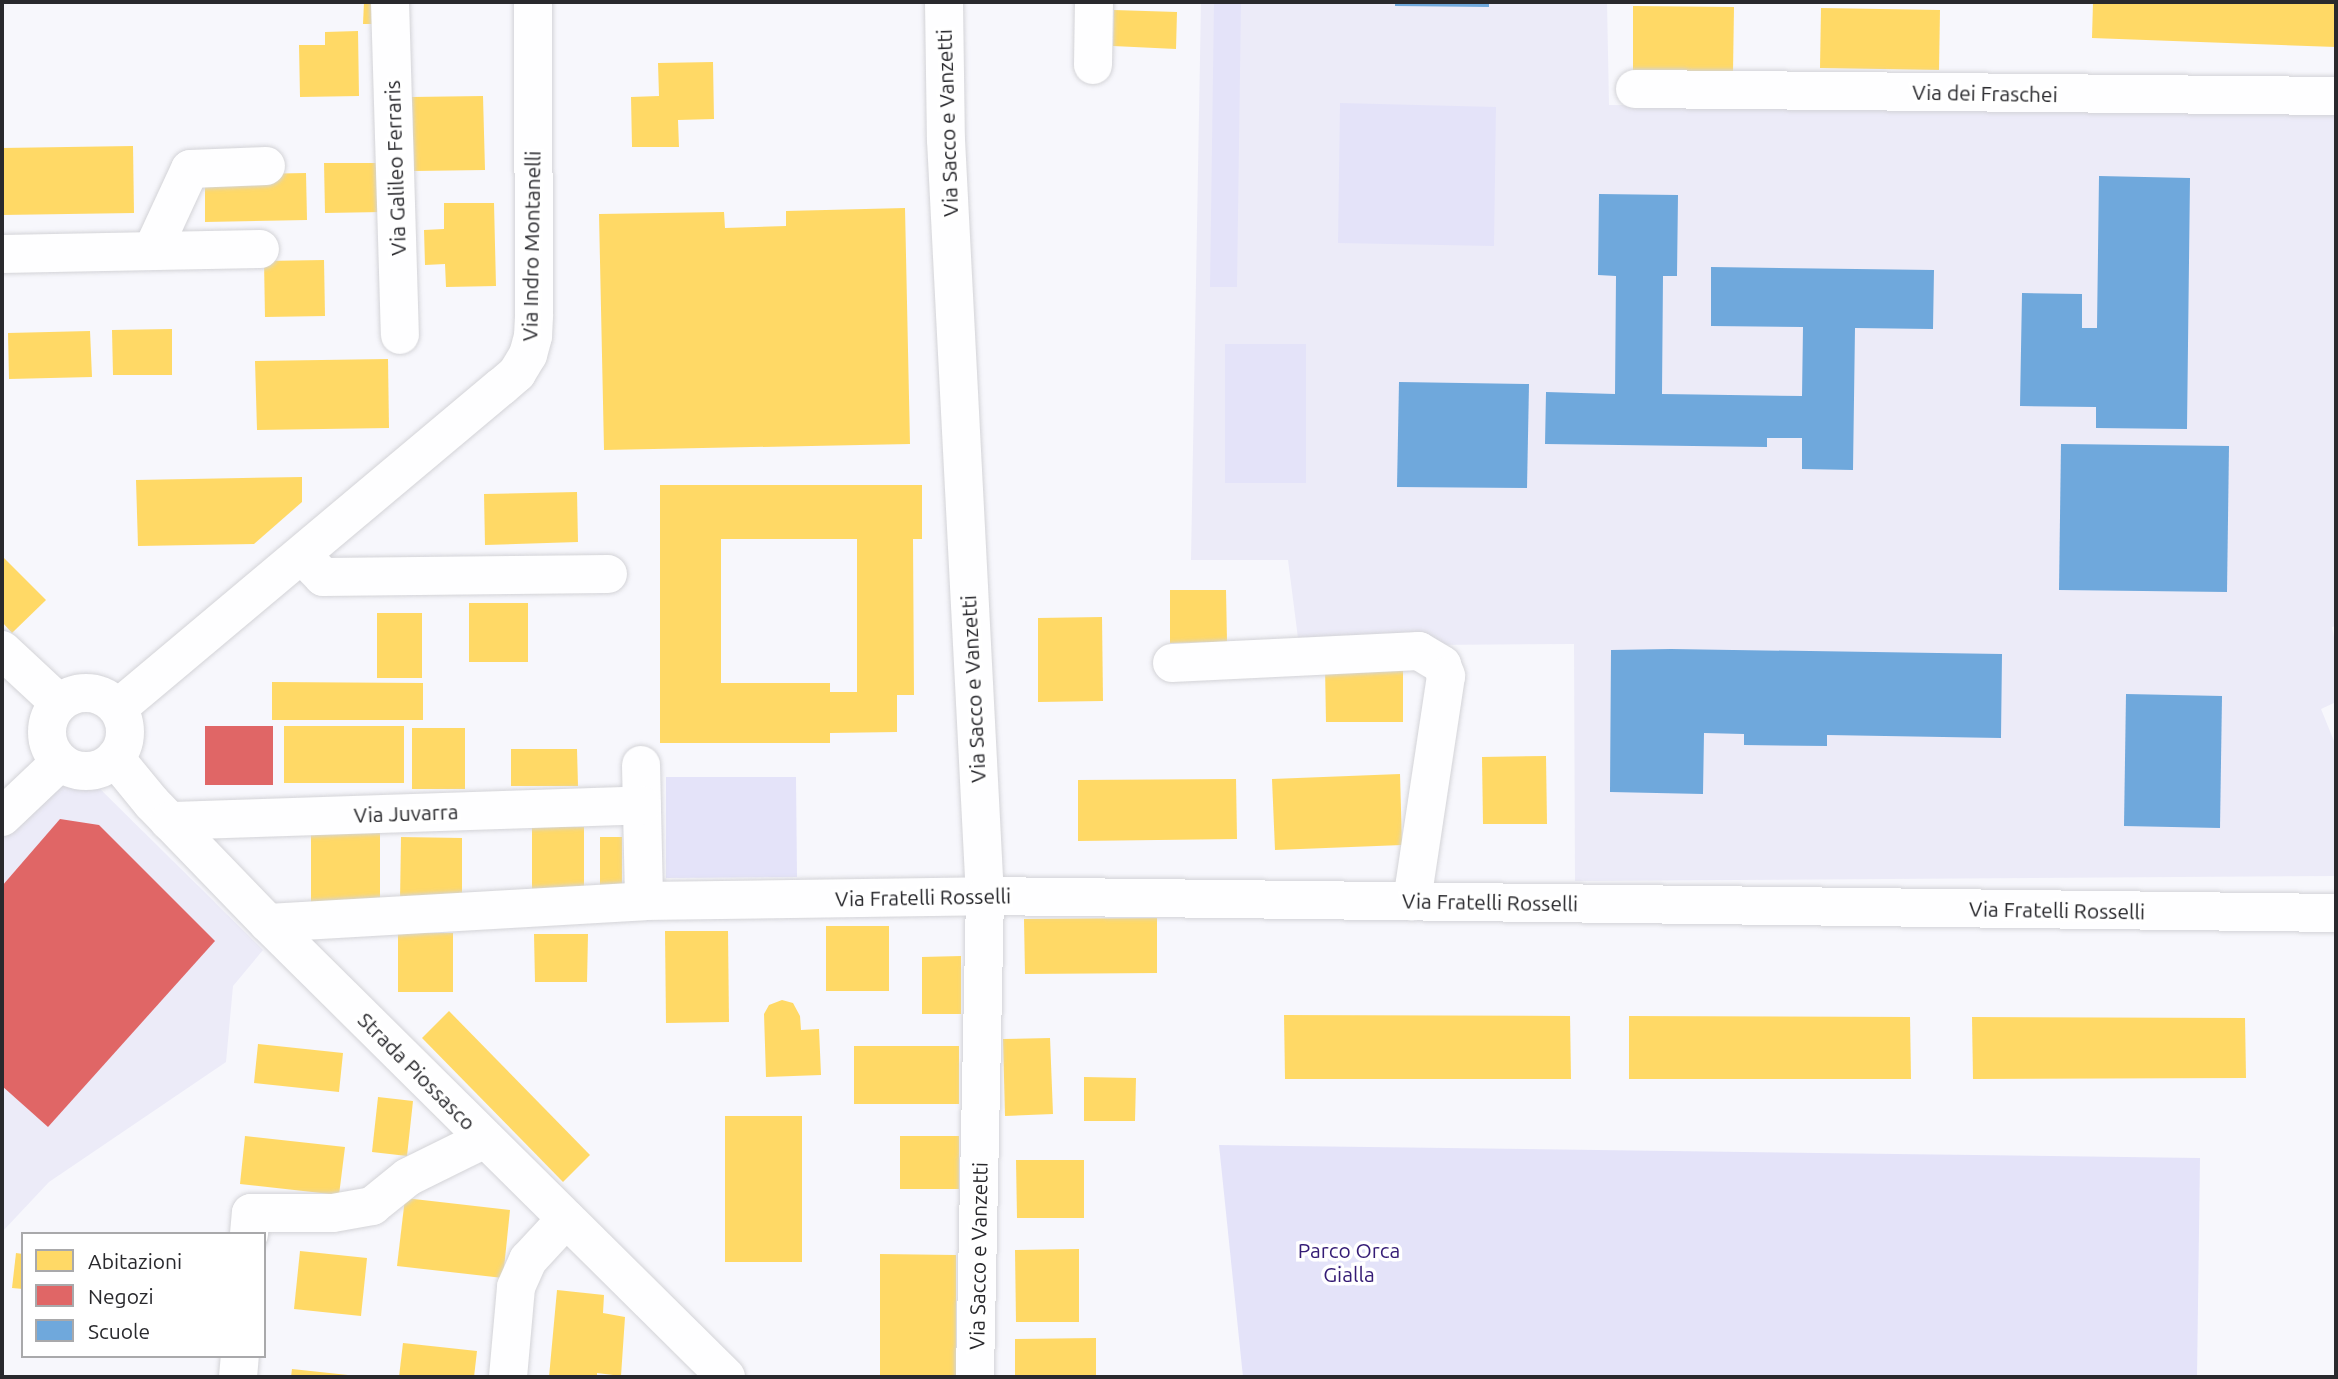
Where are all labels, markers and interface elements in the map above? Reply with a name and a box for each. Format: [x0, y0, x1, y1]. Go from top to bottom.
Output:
street label: Via Sacco e Vanzetti [931, 29, 963, 217]
street label: Via dei Fraschei [1912, 79, 2058, 107]
street label: Via Galileo Ferraris [379, 80, 411, 256]
street label: Via Indro Montanelli [517, 150, 545, 342]
street label: Via Sacco e Vanzetti [956, 595, 990, 783]
street label: Via Juvarra [353, 799, 459, 827]
street label: Via Fratelli Rosselli [835, 883, 1011, 911]
street label: Via Fratelli Rosselli [1402, 888, 1578, 916]
street label: Via Fratelli Rosselli [1969, 896, 2145, 924]
street label: Strada Piossasco [353, 1007, 481, 1135]
street label: Via Sacco e Vanzetti [964, 1162, 992, 1350]
legend [21, 1232, 266, 1358]
park label: Parco Orca Gialla [1298, 1237, 1400, 1287]
text: Abitazioni [88, 1249, 182, 1273]
text: Negozi [88, 1284, 154, 1308]
text: Scuole [88, 1319, 150, 1343]

